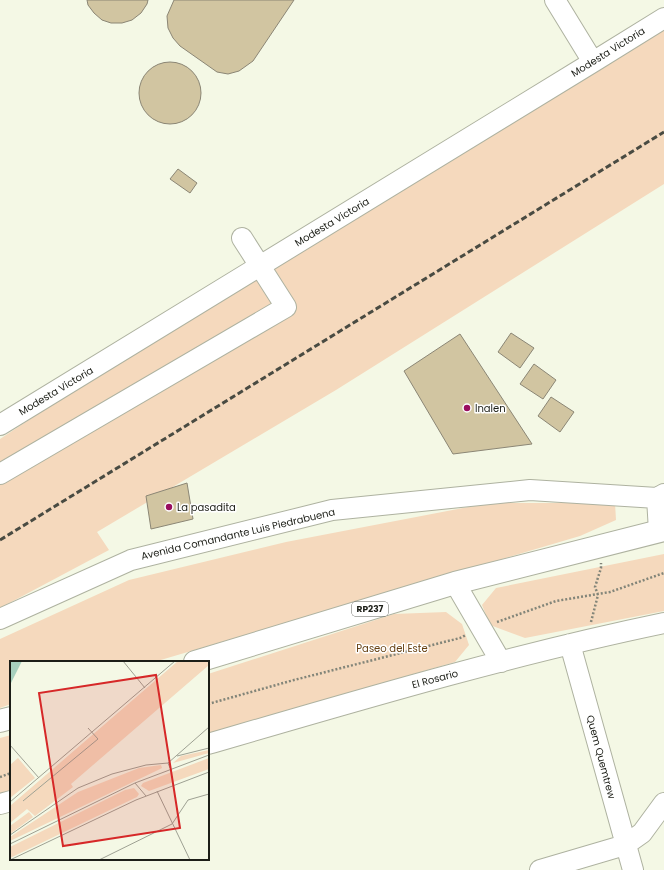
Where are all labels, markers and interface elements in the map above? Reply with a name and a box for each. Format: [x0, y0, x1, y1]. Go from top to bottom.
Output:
street label: Modesta Victoria [568, 23, 648, 81]
street label: Modesta Victoria [292, 194, 372, 250]
street label: Modesta Victoria [16, 363, 96, 419]
place label: Inalen [475, 401, 506, 416]
marker: Inalen [462, 403, 472, 413]
place label: La pasadita [177, 500, 236, 515]
marker: La pasadita [164, 502, 174, 512]
street label: Avenida Comandante Luis Piedrabuena [139, 504, 337, 564]
road number: RP237 [352, 602, 388, 616]
park label: Paseo del Este [356, 641, 428, 656]
inset map [10, 661, 209, 860]
street label: El Rosario [410, 666, 460, 692]
street label: Quem Quemtrew [583, 714, 620, 801]

